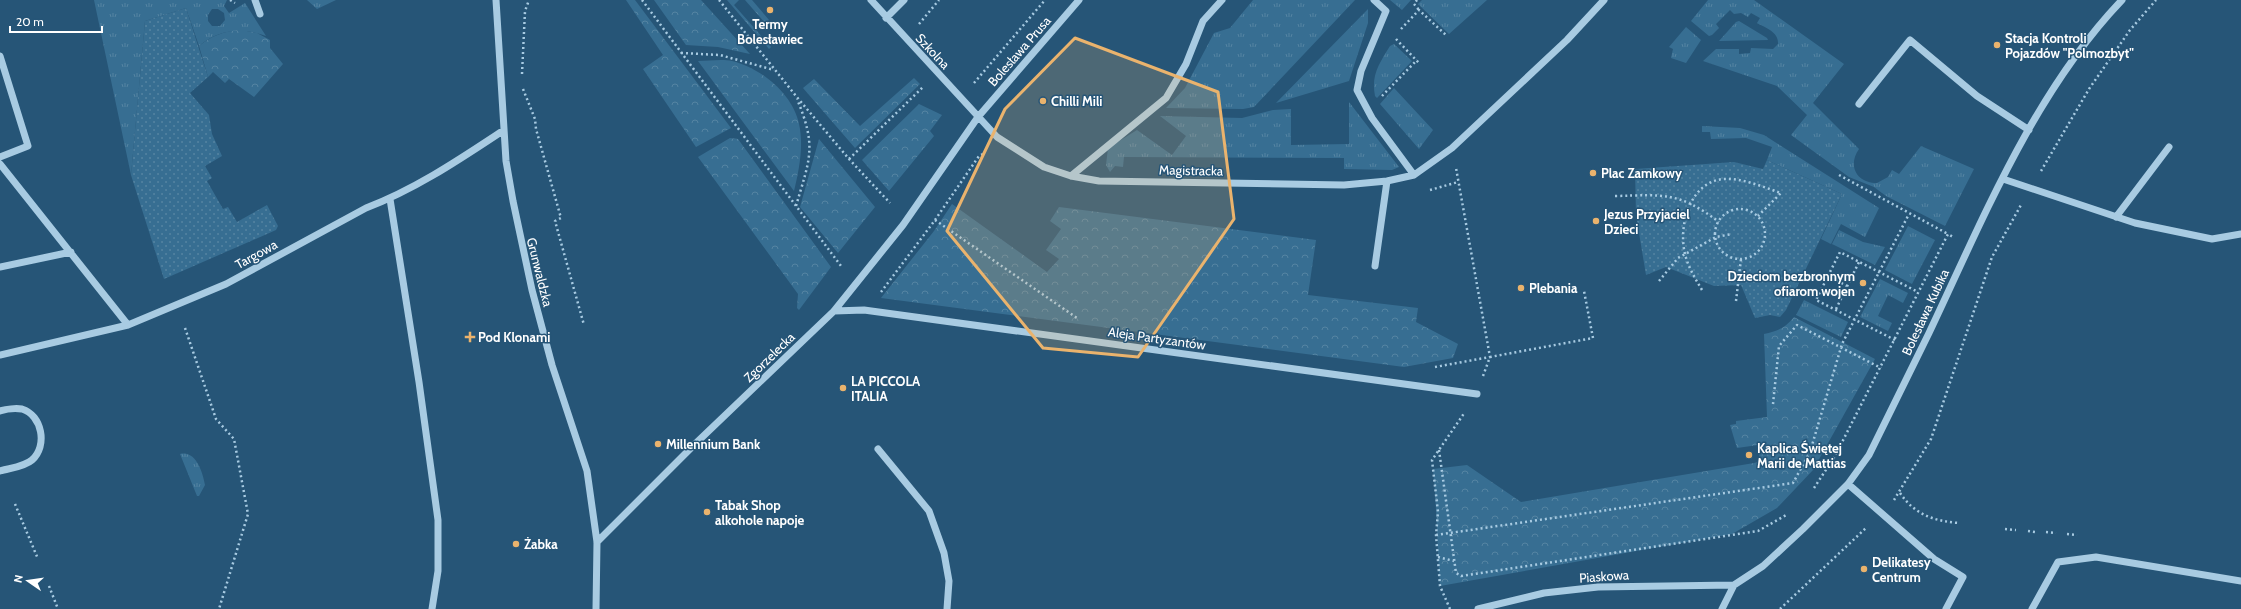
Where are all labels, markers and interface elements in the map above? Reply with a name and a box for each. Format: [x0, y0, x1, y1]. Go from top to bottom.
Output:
marker: Termy Bolesławiec [765, 5, 775, 15]
scale bar [10, 8, 102, 34]
street label: Bolesława Prusa [984, 12, 1054, 89]
text: 20 m [16, 14, 44, 29]
place label: Termy Bolesławiec [737, 16, 803, 47]
street label: Szkolna [913, 30, 954, 73]
place label: Stacja Kontroli Pojazdów "Polmozbyt" [2005, 30, 2134, 61]
marker: Stacja Kontroli Pojazdów "Polmozbyt" [1992, 40, 2002, 50]
place label: Chilli Mili [1051, 93, 1102, 109]
marker: Chilli Mili [1038, 96, 1048, 106]
street label: Magistracka [1159, 161, 1224, 179]
place label: Plac Zamkowy [1601, 165, 1682, 181]
marker: Plac Zamkowy [1588, 168, 1598, 178]
place label: Jezus Przyjaciel Dzieci [1603, 206, 1690, 237]
marker: Jezus Przyjaciel Dzieci [1591, 216, 1601, 226]
street label: Targowa [232, 236, 280, 272]
street label: Grunwaldzka [524, 236, 556, 309]
street label: Bolesława Kubika [1898, 266, 1952, 358]
place label: Dzieciom bezbronnym ofiarom wojen [1727, 268, 1855, 299]
marker: Dzieciom bezbronnym ofiarom wojen [1858, 278, 1868, 288]
place label: Plebania [1529, 280, 1578, 296]
marker: Plebania [1516, 283, 1526, 293]
street label: Aleja Partyzantów [1107, 323, 1207, 354]
street label: Zgorzelecka [740, 328, 798, 385]
place label: Pod Klonami [478, 329, 550, 345]
marker: Pod Klonami [465, 332, 475, 342]
place label: LA PICCOLA ITALIA [851, 373, 921, 404]
marker: LA PICCOLA ITALIA [838, 383, 848, 393]
place label: Millennium Bank [666, 436, 761, 452]
marker: Millennium Bank [653, 439, 663, 449]
place label: Kaplica Świętej Marii de Mattias [1757, 440, 1846, 471]
marker: Kaplica Świętej Marii de Mattias [1744, 450, 1754, 460]
place label: Tabak Shop alkohole napoje [715, 497, 804, 528]
marker: Tabak Shop alkohole napoje [702, 507, 712, 517]
place label: Żabka [524, 536, 558, 552]
marker: Żabka [511, 539, 521, 549]
place label: Delikatesy Centrum [1872, 554, 1931, 585]
north arrow [8, 561, 48, 601]
marker: Delikatesy Centrum [1859, 564, 1869, 574]
street label: Piaskowa [1579, 566, 1630, 586]
text: N [11, 573, 26, 584]

